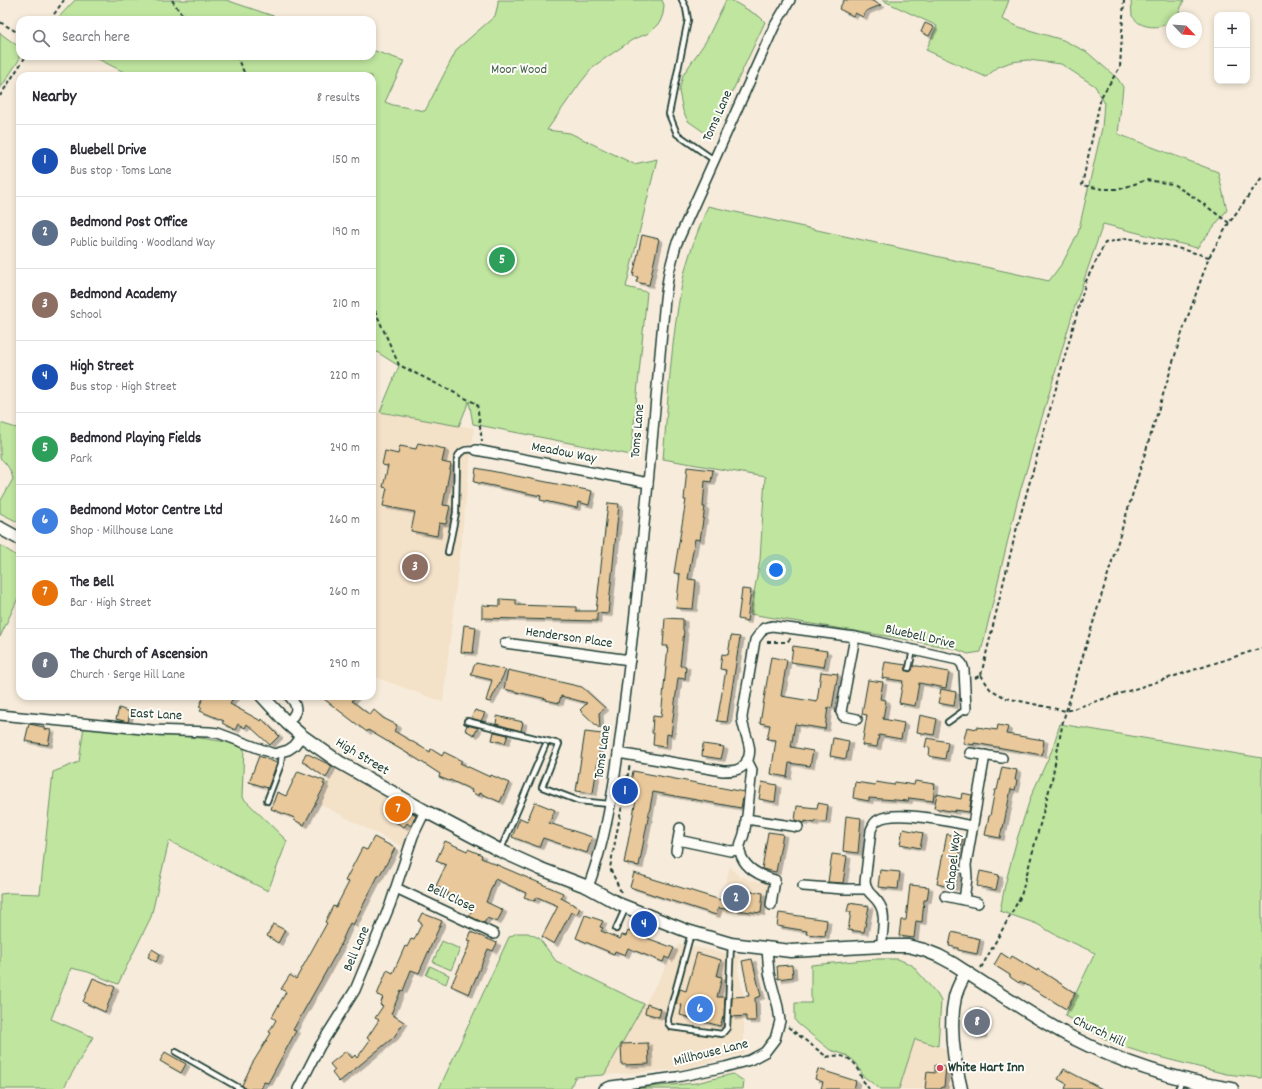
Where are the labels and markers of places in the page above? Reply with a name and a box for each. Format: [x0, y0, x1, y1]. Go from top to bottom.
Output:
pin: 5 [489, 245, 515, 275]
pin: 3 [402, 552, 428, 582]
pin: 1 [612, 776, 638, 806]
pin: 7 [385, 794, 411, 824]
pin: 2 [723, 883, 749, 913]
pin: 4 [631, 909, 657, 939]
pin: 6 [687, 994, 713, 1024]
pin: 8 [964, 1007, 990, 1037]
place label: White Hart Inn [948, 1058, 1025, 1078]
marker: White Hart Inn [935, 1063, 945, 1073]

